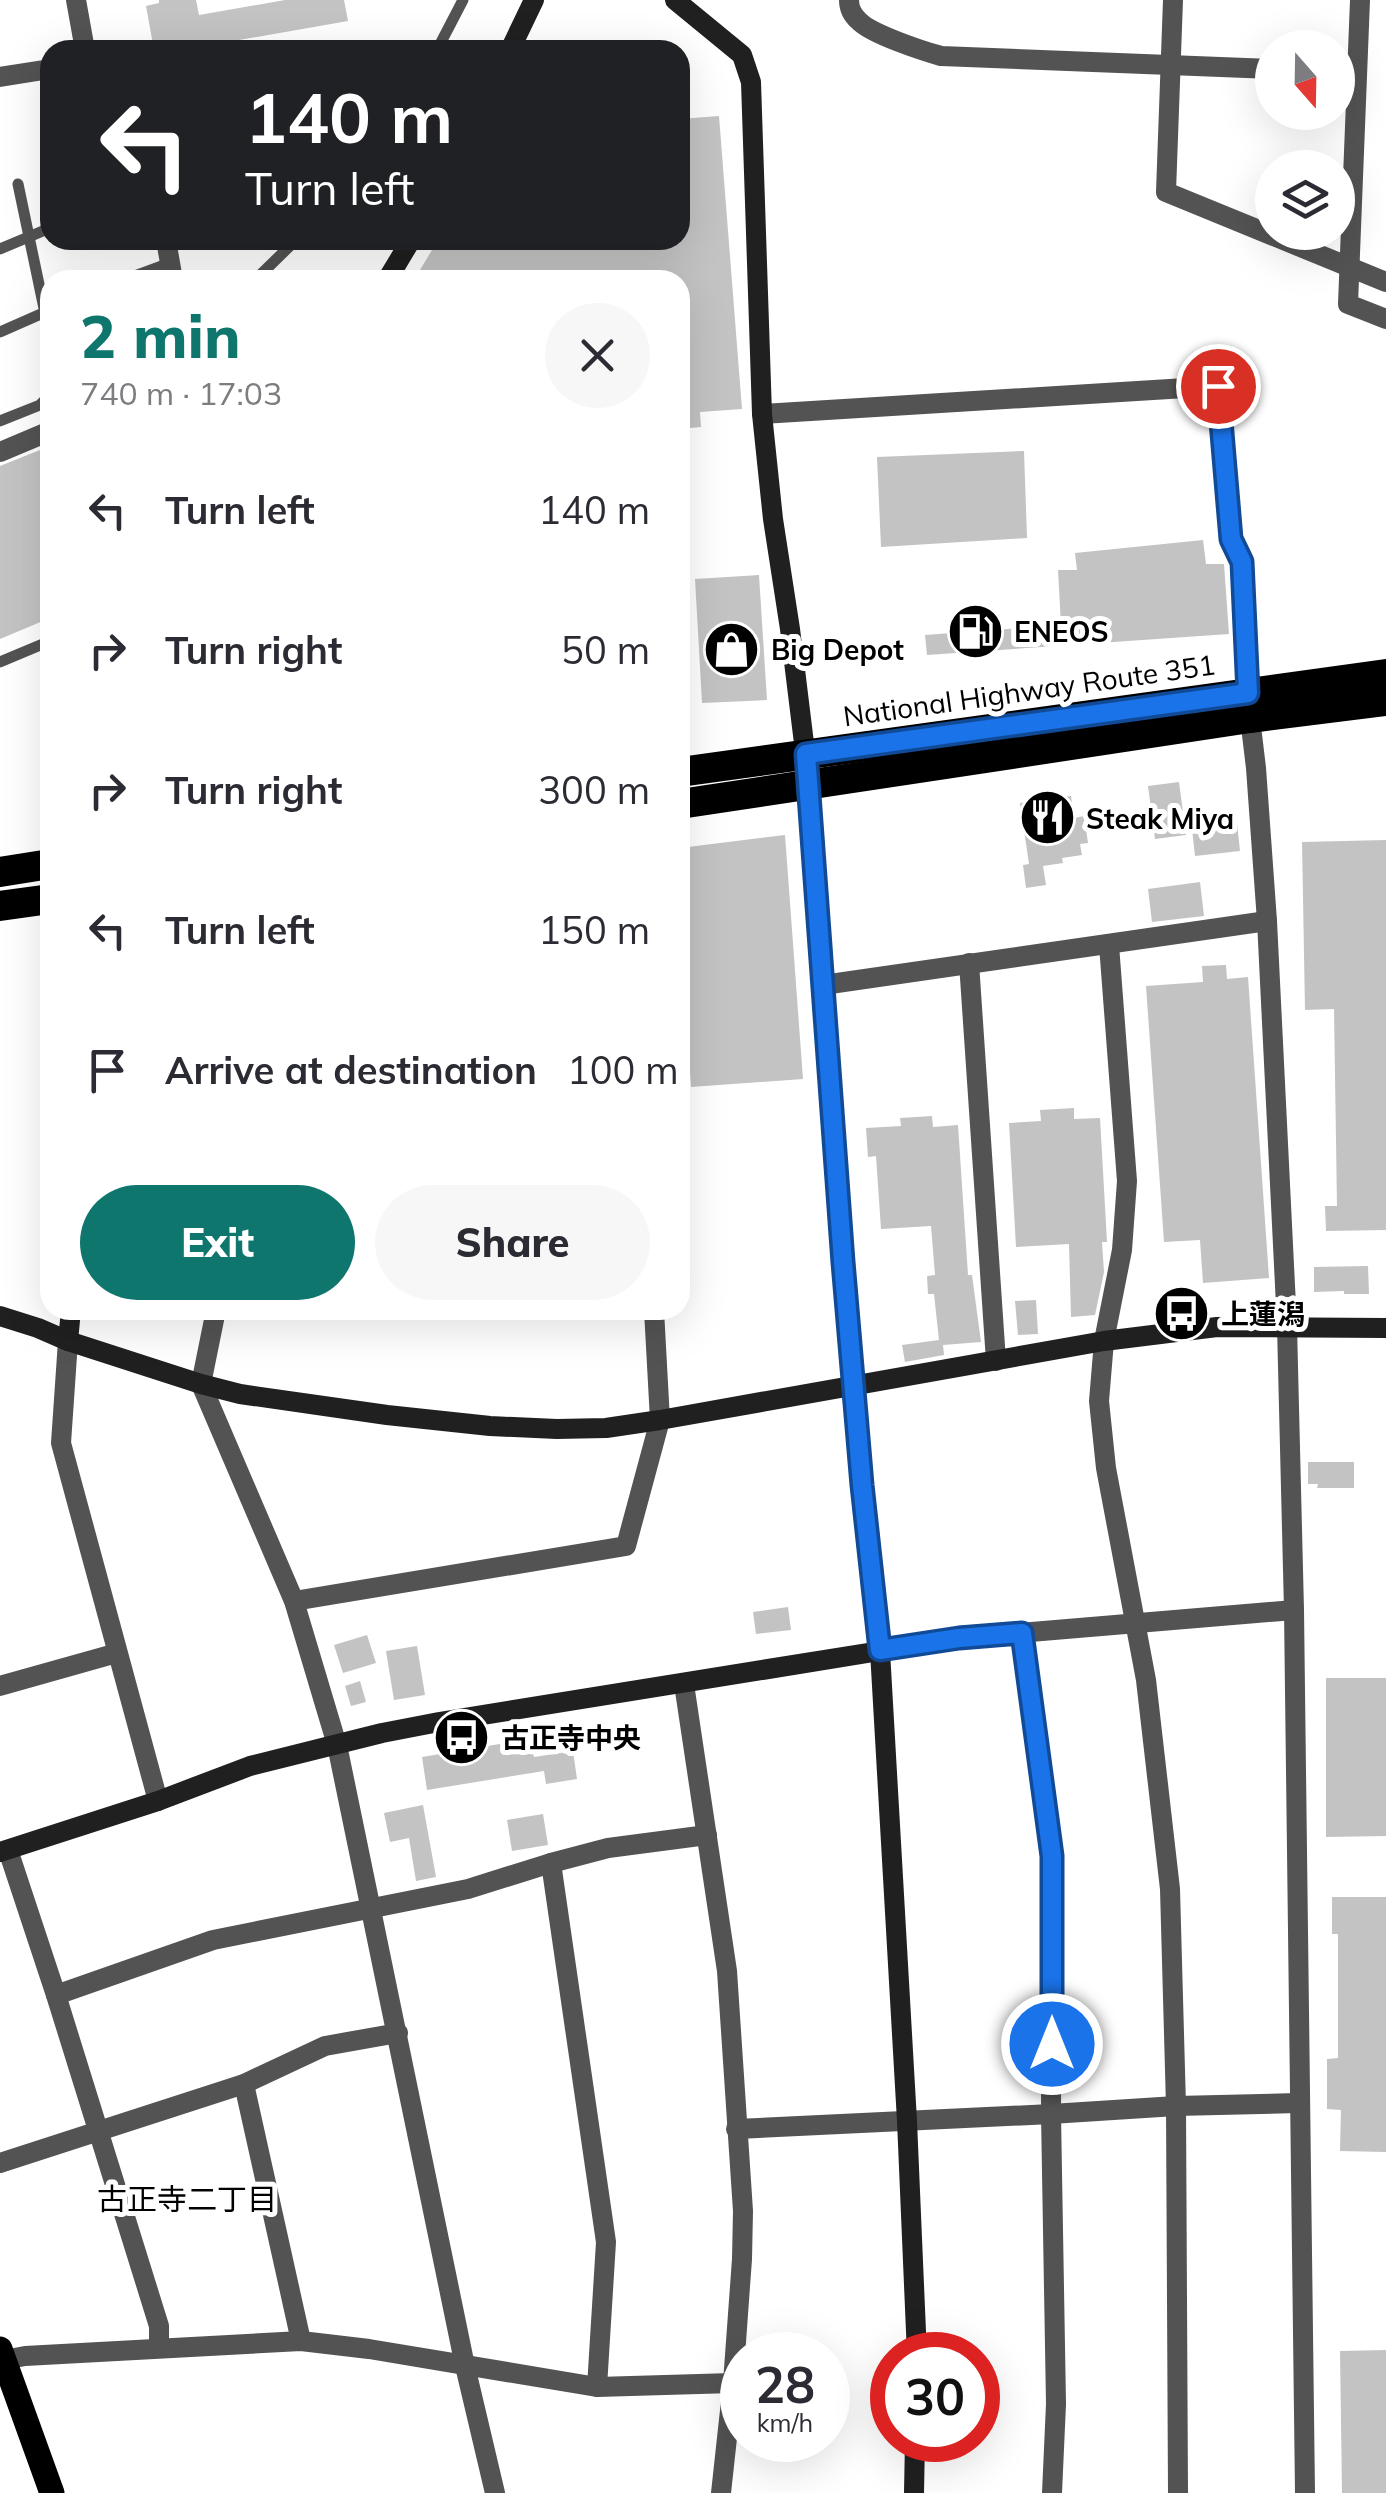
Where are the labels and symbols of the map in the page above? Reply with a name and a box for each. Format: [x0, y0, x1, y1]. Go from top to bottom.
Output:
north arrow [1255, 30, 1355, 130]
pin [1176, 344, 1261, 429]
fuel station icon: ENEOS [945, 601, 1005, 661]
place label: ENEOS [1014, 614, 1109, 649]
shop icon: Big Depot [702, 619, 762, 679]
place label: Big Depot [771, 632, 904, 667]
street label: National Highway Route 351 [841, 647, 1217, 733]
restaurant icon: Steak Miya [1017, 788, 1077, 848]
place label: Steak Miya [1086, 801, 1234, 836]
bus stop icon: 上蓮潟 [1152, 1283, 1212, 1343]
place label: 上蓮潟 [1221, 1296, 1305, 1331]
bus stop icon: 古正寺中央 [432, 1707, 492, 1767]
place label: 古正寺中央 [501, 1720, 641, 1755]
position arrow [1000, 1992, 1104, 2096]
district label: 古正寺二丁目 [97, 2180, 277, 2218]
speed limit sign: 30 [870, 2332, 1000, 2462]

